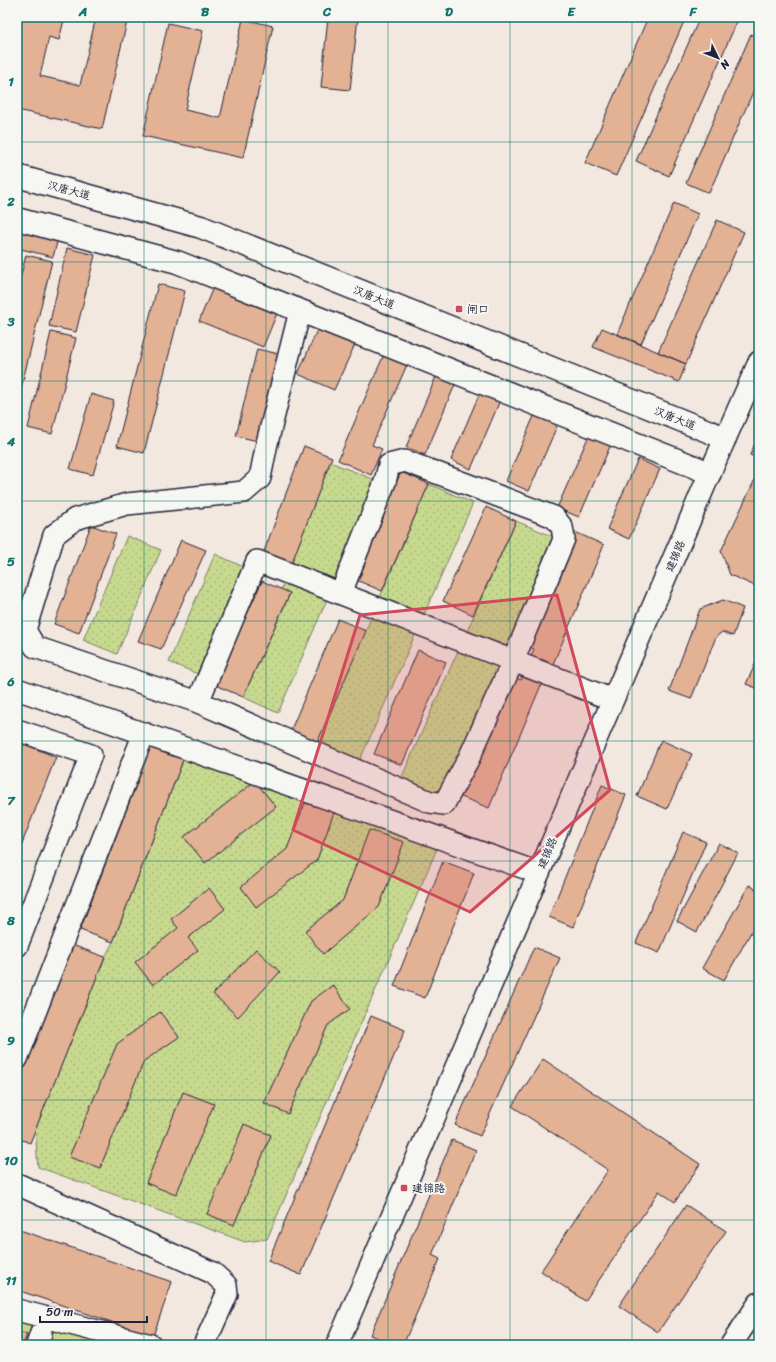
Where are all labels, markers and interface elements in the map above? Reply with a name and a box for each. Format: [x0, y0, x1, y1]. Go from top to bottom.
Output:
text: A [78, 0, 87, 23]
text: B [201, 0, 210, 23]
text: C [322, 0, 332, 23]
text: D [445, 0, 453, 23]
text: E [567, 0, 576, 23]
text: F [688, 0, 697, 23]
north arrow [698, 38, 738, 78]
text: N [715, 54, 735, 74]
text: 1 [8, 70, 14, 93]
street label: 汉唐大道 [45, 176, 93, 205]
text: 2 [6, 190, 15, 213]
street label: 汉唐大道 [350, 280, 398, 315]
place label: 闸口 [467, 300, 489, 319]
marker: 闸口 [454, 304, 464, 314]
text: 3 [6, 310, 15, 333]
street label: 汉唐大道 [651, 401, 699, 436]
text: 4 [6, 430, 16, 453]
street label: 建锦路 [660, 537, 691, 575]
text: 5 [7, 550, 15, 573]
text: 6 [6, 670, 15, 693]
text: 7 [7, 789, 16, 812]
street label: 建锦路 [532, 834, 563, 872]
text: 8 [6, 909, 15, 932]
text: 9 [7, 1029, 15, 1052]
text: 10 [4, 1149, 18, 1172]
place label: 建锦路 [412, 1179, 445, 1198]
marker: 建锦路 [399, 1183, 409, 1193]
text: 11 [5, 1269, 17, 1292]
scale bar [40, 1298, 147, 1324]
text: 50 m [46, 1301, 73, 1323]

